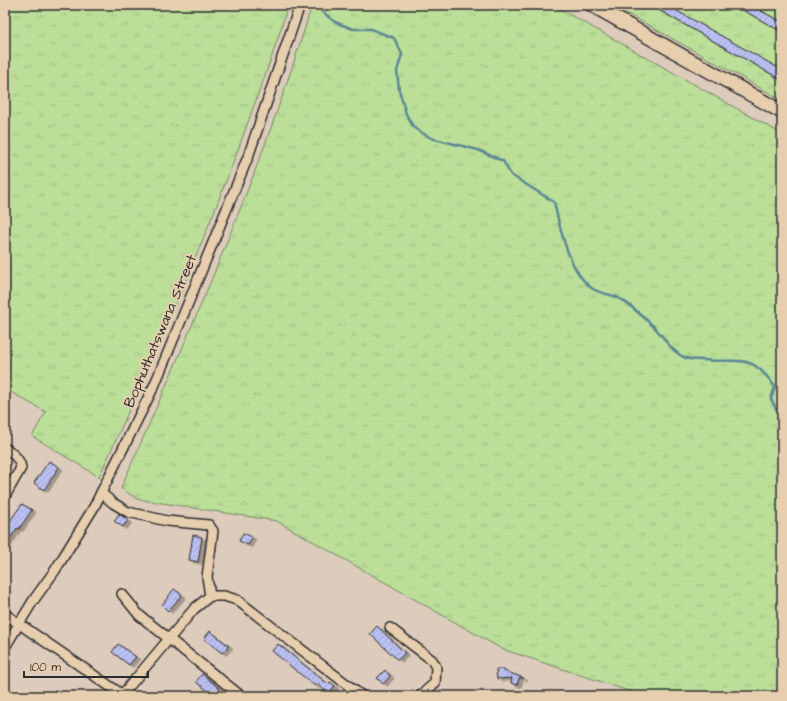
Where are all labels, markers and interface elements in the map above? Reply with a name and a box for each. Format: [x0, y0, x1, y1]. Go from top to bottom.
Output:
street label: Bophuthatswana Street [119, 251, 202, 411]
scale bar [24, 653, 148, 679]
text: 100 m [30, 659, 61, 676]

